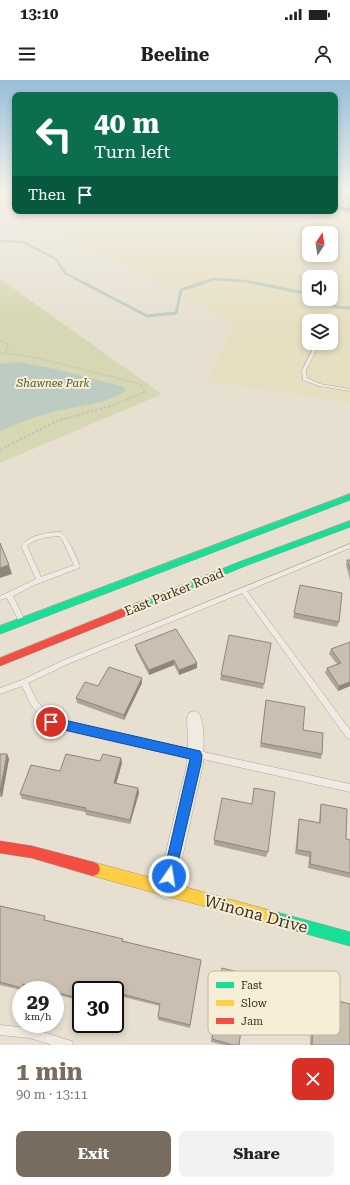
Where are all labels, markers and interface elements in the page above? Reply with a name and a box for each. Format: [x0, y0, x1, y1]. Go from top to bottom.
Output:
text: 13:10 [20, 5, 58, 23]
icon: menu [16, 43, 38, 65]
icon: person [312, 43, 334, 65]
text: Beeline [141, 44, 209, 65]
text: 40 m [94, 107, 159, 140]
icon: left [28, 108, 80, 160]
text: Turn left [94, 141, 170, 162]
icon: arrive [74, 184, 96, 206]
text: Then [28, 186, 66, 204]
north arrow [302, 226, 338, 262]
map controls [302, 226, 338, 350]
button: sound [302, 270, 338, 306]
button: layers [302, 314, 338, 350]
park label: Shawnee Park [15, 377, 90, 390]
street label: East Parker Road [122, 565, 226, 619]
pin [34, 705, 68, 739]
icon: arrive [40, 711, 62, 733]
position arrow [148, 855, 190, 897]
street label: Winona Drive [202, 891, 310, 937]
legend [208, 971, 340, 1035]
text: Fast [241, 979, 262, 992]
speed limit sign: 30 [72, 981, 124, 1033]
text: 29 [27, 990, 49, 1014]
text: Slow [241, 997, 268, 1010]
text: km/h [25, 1011, 51, 1022]
text: Jam [241, 1015, 263, 1028]
text: 1 min [16, 1058, 83, 1086]
button: close [292, 1058, 334, 1100]
text: 90 m · 13:11 [16, 1087, 88, 1102]
button: Exit [16, 1131, 171, 1177]
button: Share [179, 1131, 334, 1177]

